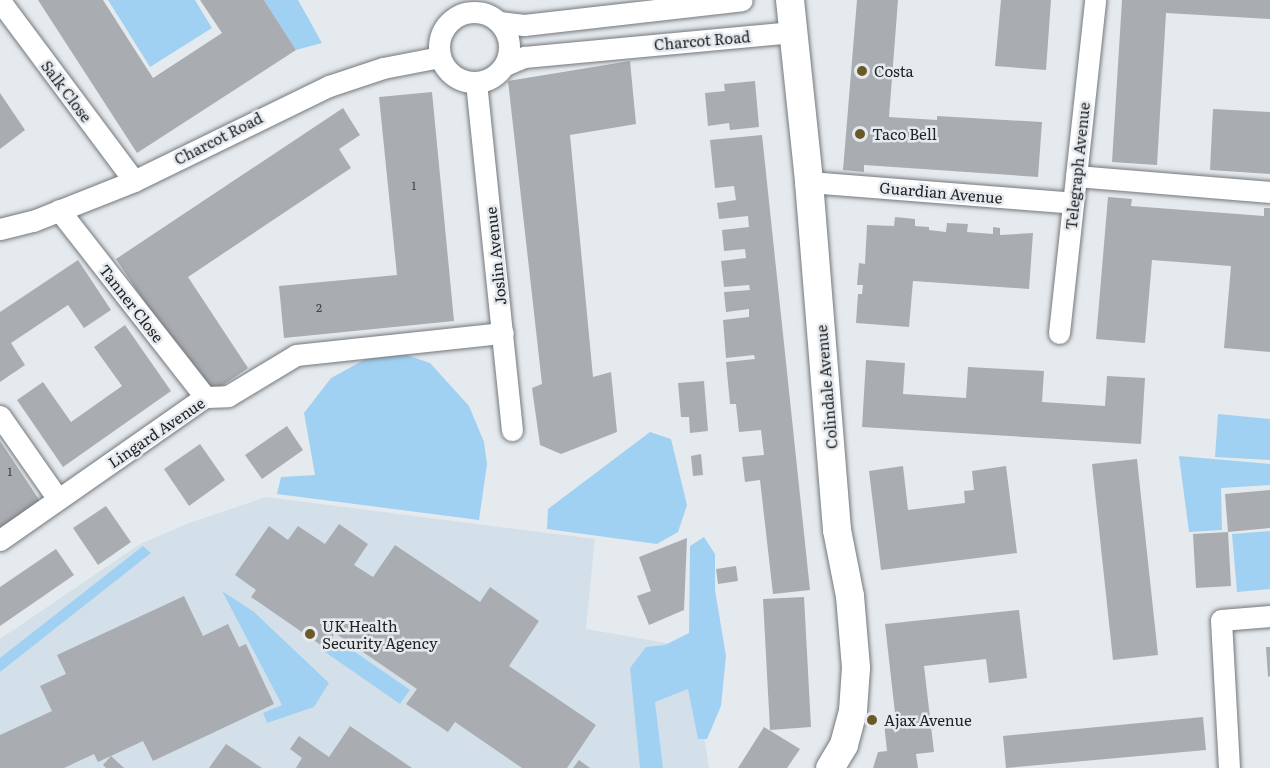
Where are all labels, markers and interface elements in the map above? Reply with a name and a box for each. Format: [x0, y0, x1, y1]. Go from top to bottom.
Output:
street label: Charcot Road [653, 27, 751, 53]
street label: Salk Close [38, 57, 96, 125]
place label: Costa [874, 62, 914, 80]
marker: Costa [855, 64, 869, 78]
street label: Telegraph Avenue [1061, 101, 1093, 231]
street label: Charcot Road [171, 108, 265, 168]
place label: Taco Bell [872, 125, 937, 143]
marker: Taco Bell [853, 127, 867, 141]
street label: Guardian Avenue [879, 178, 1003, 206]
house number: 1 [412, 179, 416, 193]
street label: Joslin Avenue [481, 206, 509, 306]
street label: Tanner Close [96, 261, 168, 345]
house number: 2 [316, 301, 322, 315]
street label: Colindale Avenue [812, 324, 840, 450]
street label: Lingard Avenue [104, 393, 208, 471]
house number: 1 [8, 465, 12, 479]
place label: UK Health Security Agency [322, 616, 438, 651]
marker: UK Health Security Agency [303, 627, 317, 641]
place label: Ajax Avenue [884, 711, 972, 729]
marker: Ajax Avenue [865, 713, 879, 727]

